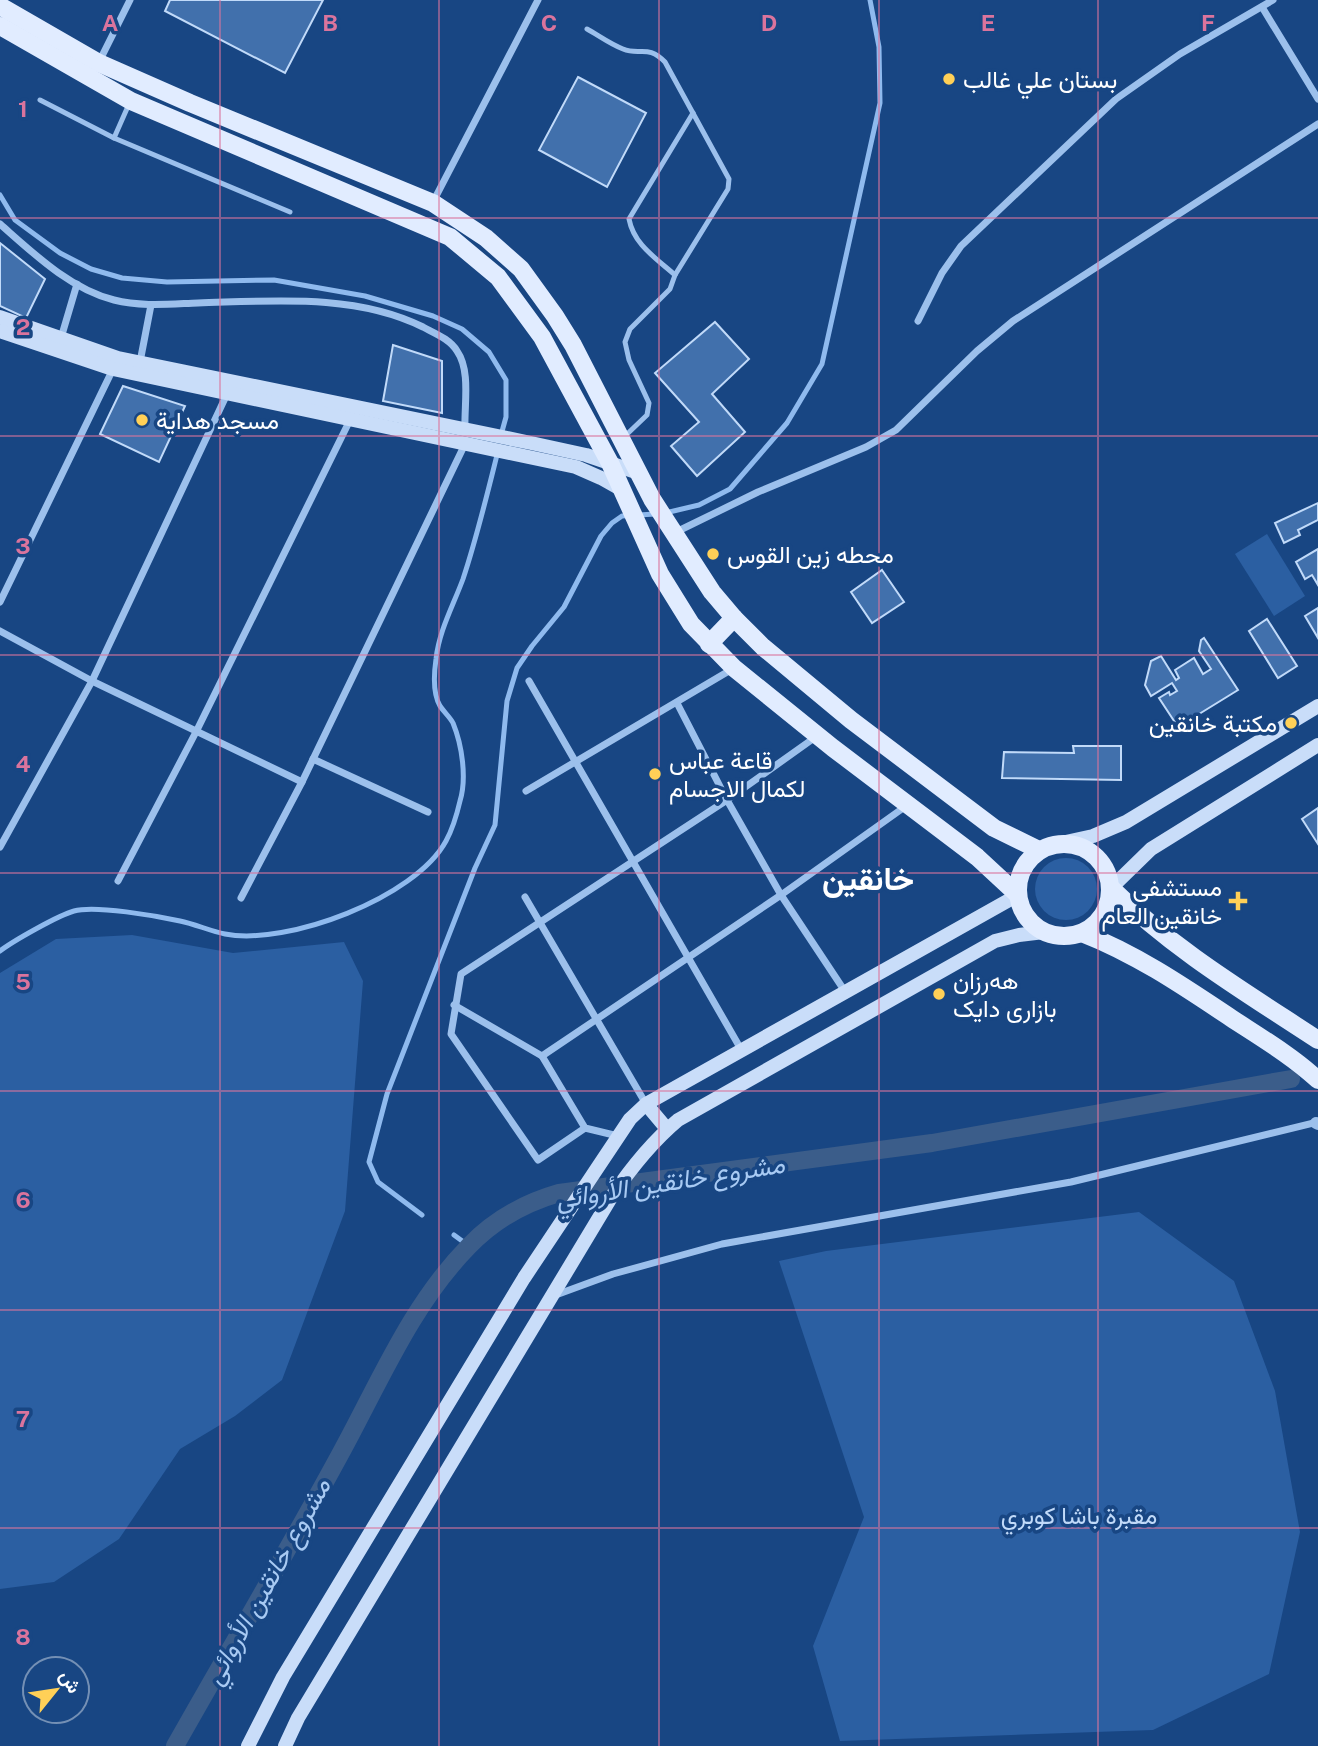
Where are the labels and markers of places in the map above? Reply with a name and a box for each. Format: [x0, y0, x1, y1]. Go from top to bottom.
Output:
place label: بستان علي غالب [963, 65, 1117, 99]
marker: بستان علي غالب [941, 71, 957, 87]
place label: مسجد هداية [156, 406, 279, 435]
marker: مسجد هداية [134, 412, 150, 428]
place label: محطه زين القوس [727, 540, 894, 570]
marker: محطه زين القوس [705, 546, 721, 562]
place label: مكتبة خانقين [1149, 709, 1277, 738]
marker: مكتبة خانقين [1283, 715, 1299, 731]
place label: قاعة عباس لكمال الاجسام [669, 746, 806, 805]
marker: قاعة عباس لكمال الاجسام [647, 766, 663, 782]
place label: مستشفى خانقين العام [1101, 873, 1222, 932]
marker: مستشفى خانقين العام [1228, 891, 1248, 911]
place label: هەرزان بازاری دایک [953, 966, 1057, 1024]
marker: هەرزان بازاری دایک [931, 986, 947, 1002]

